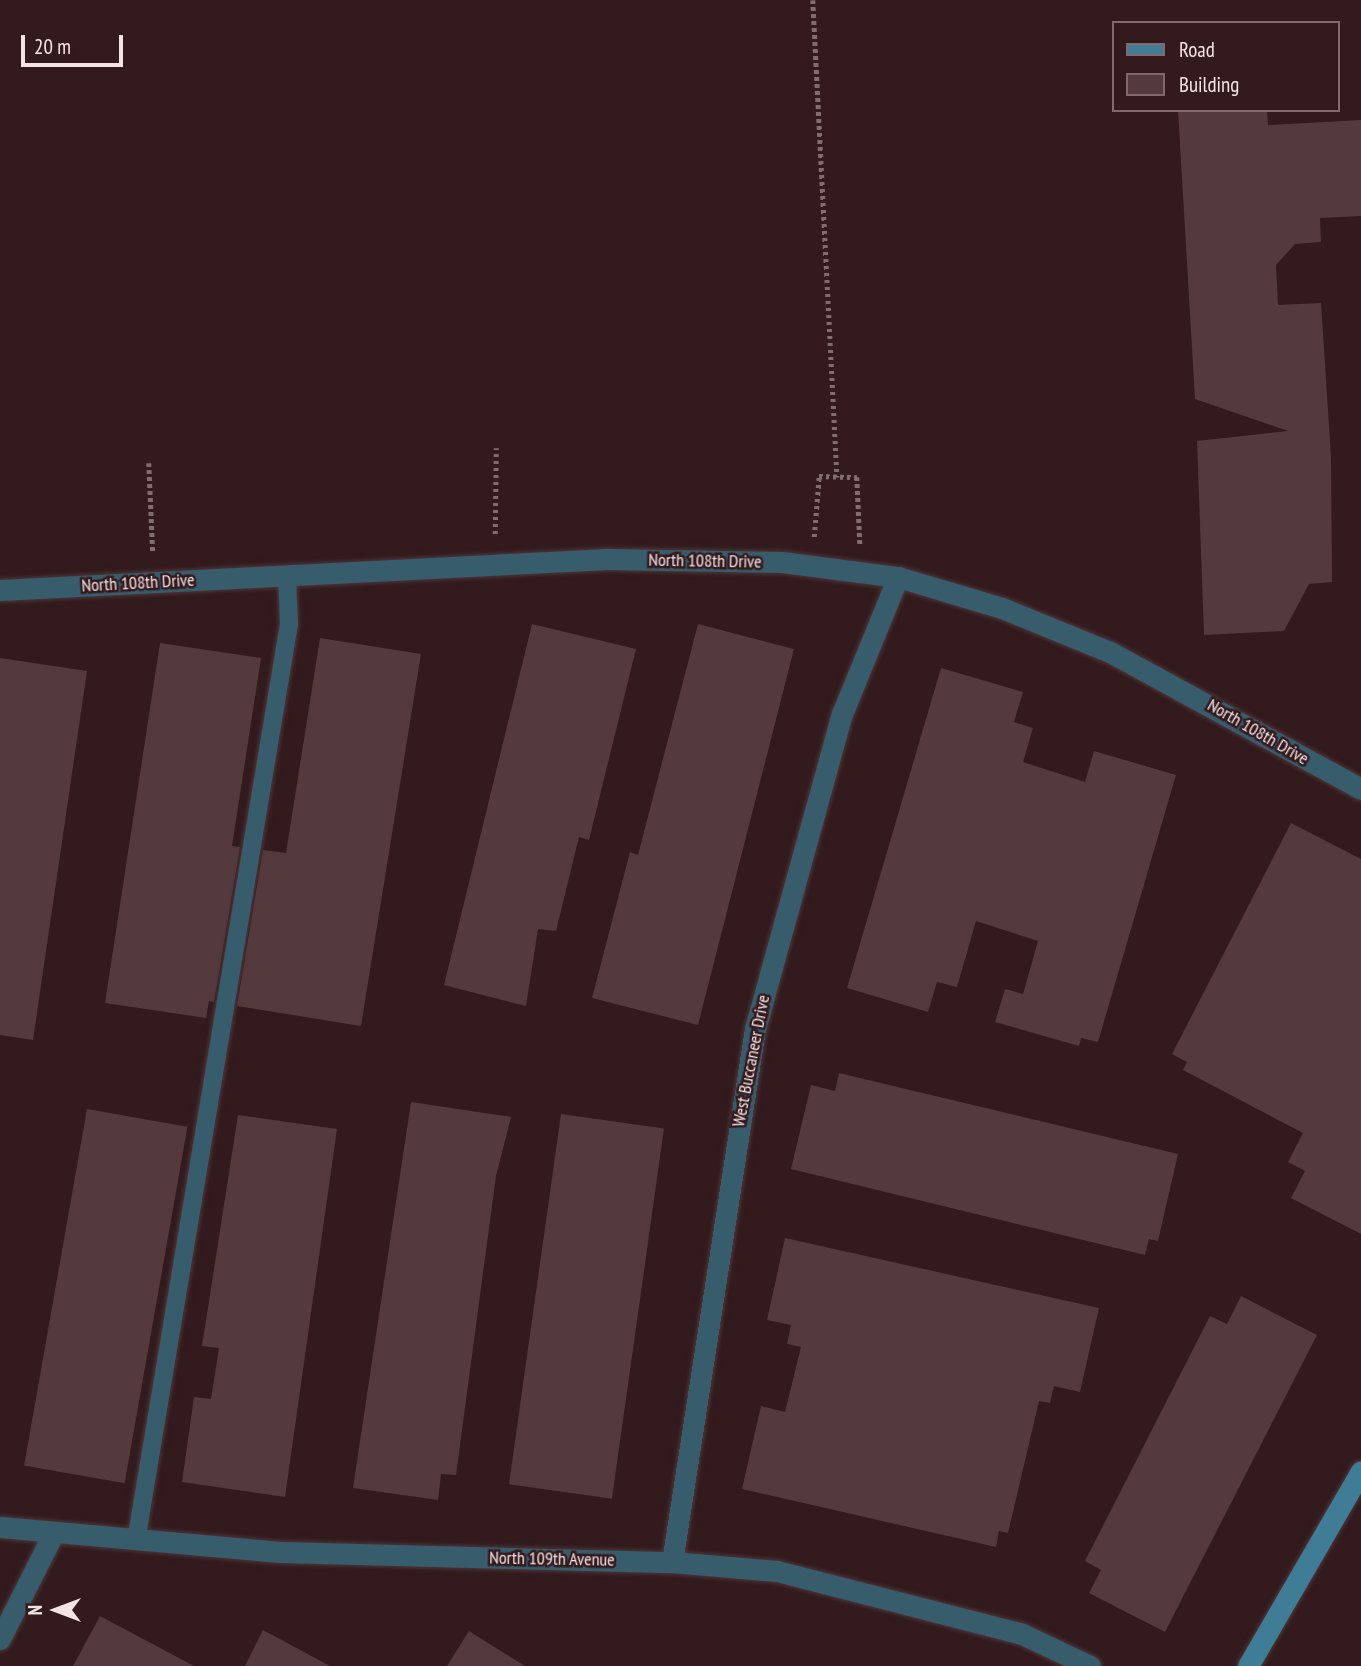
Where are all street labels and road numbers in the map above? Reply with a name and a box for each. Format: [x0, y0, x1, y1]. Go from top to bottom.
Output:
street label: North 108th Drive [648, 549, 762, 573]
street label: North 108th Drive [81, 569, 195, 597]
street label: North 108th Drive [1204, 694, 1312, 770]
street label: West Buccaneer Drive [728, 993, 774, 1129]
street label: North 109th Avenue [489, 1547, 615, 1571]

